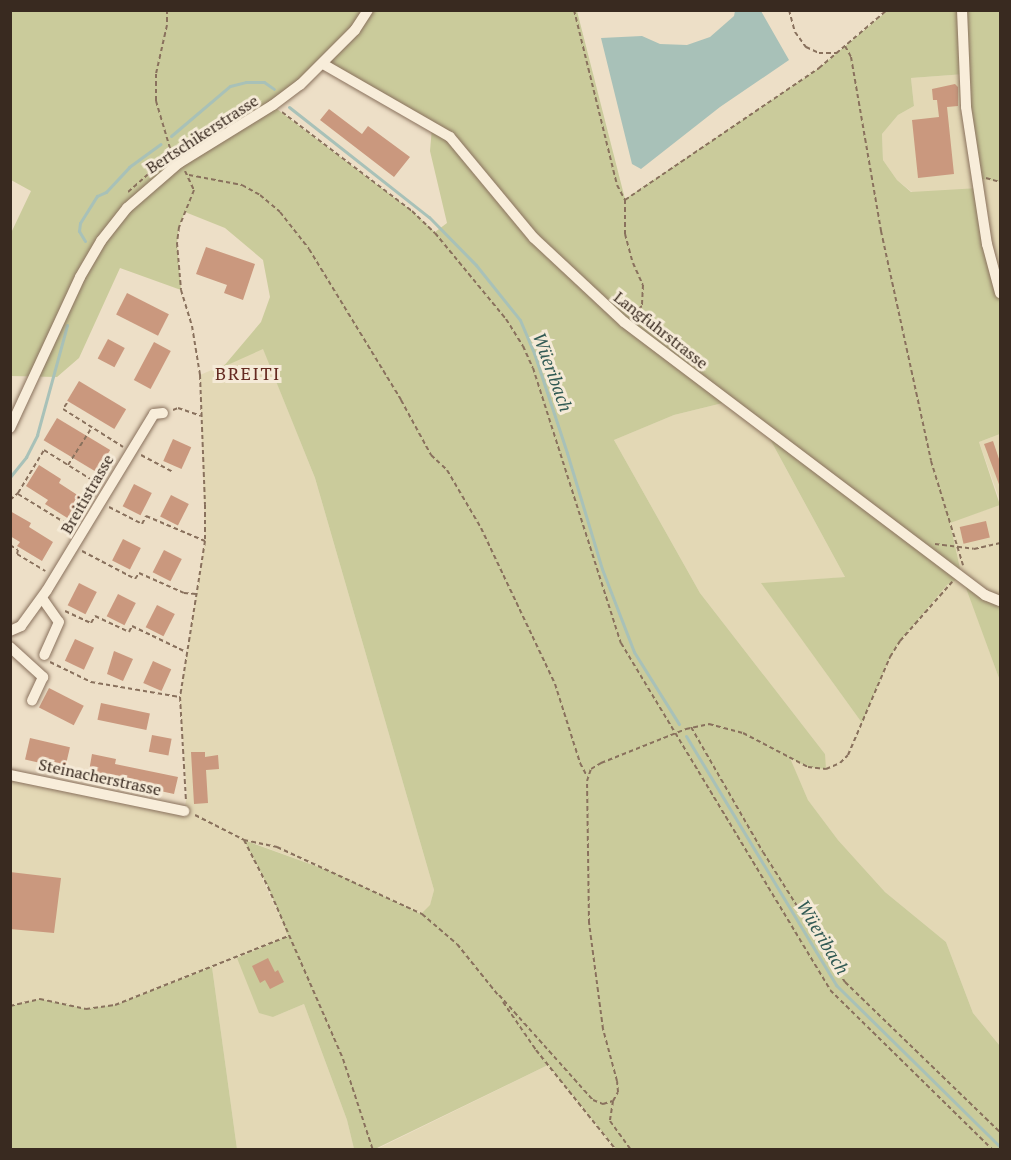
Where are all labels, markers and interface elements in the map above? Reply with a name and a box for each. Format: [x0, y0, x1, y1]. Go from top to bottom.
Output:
street label: Bertschikerstrasse [142, 91, 262, 177]
street label: Langfuhrstrasse [610, 287, 712, 373]
water label: Wüeribach [529, 329, 577, 415]
district label: BREITI [215, 362, 281, 384]
street label: Breitistrasse [57, 451, 117, 537]
street label: Steinacherstrasse [37, 755, 163, 799]
water label: Wüeribach [792, 896, 854, 978]

